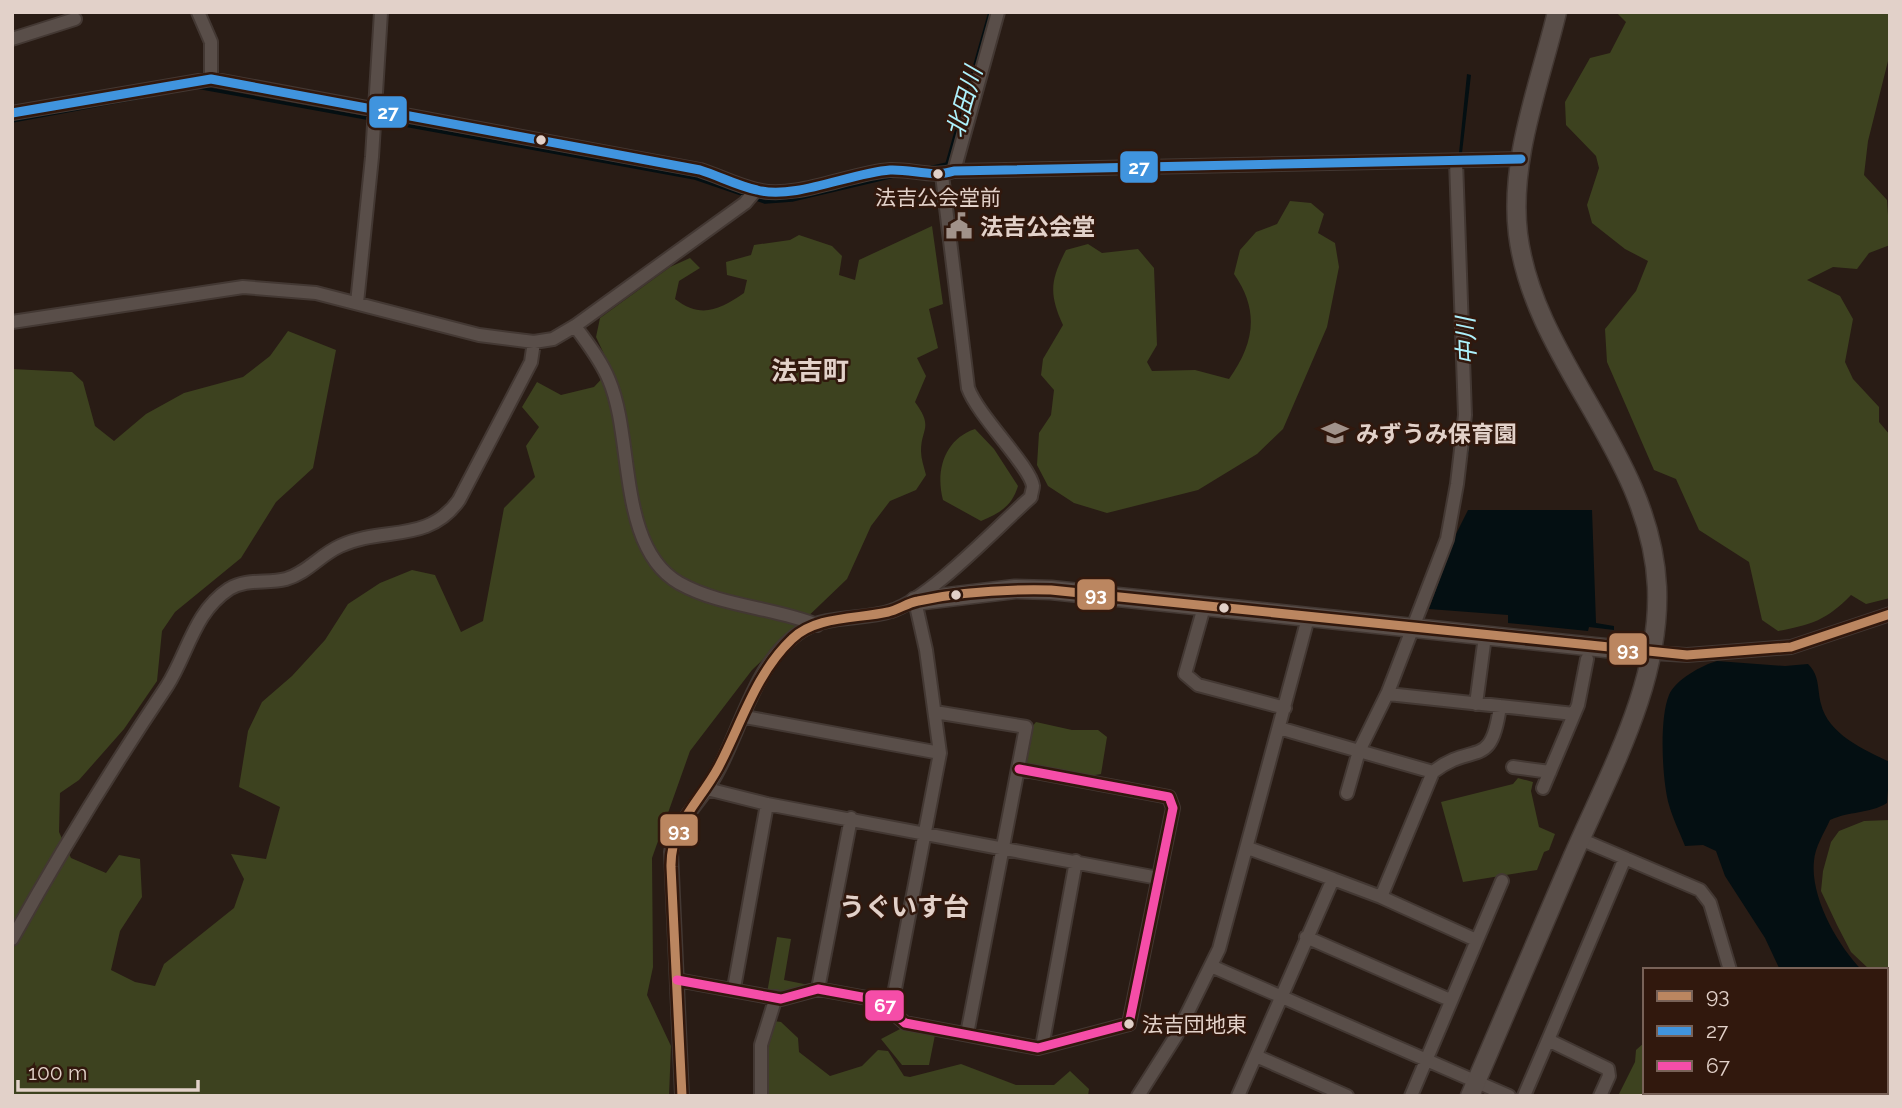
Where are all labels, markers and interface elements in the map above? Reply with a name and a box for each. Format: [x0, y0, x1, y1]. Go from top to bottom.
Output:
water label: 北田川 [940, 61, 989, 141]
line badge: 27 [368, 95, 408, 129]
text: 27 [377, 101, 399, 123]
unlabelled marker [534, 133, 548, 147]
line badge: 27 [1119, 150, 1159, 184]
text: 27 [1128, 156, 1150, 178]
marker: 法吉公会堂前 [931, 167, 945, 181]
place label: 法吉公会堂前 [875, 185, 1001, 210]
public building icon: 法吉公会堂 [944, 211, 974, 241]
place label: 法吉公会堂 [980, 213, 1095, 240]
water label: 中川 [1451, 314, 1481, 365]
district label: 法吉町 [771, 356, 849, 386]
school or university icon: みずうみ保育園 [1320, 418, 1350, 448]
place label: みずうみ保育園 [1356, 420, 1517, 447]
line badge: 93 [1076, 578, 1116, 611]
text: 93 [1085, 583, 1107, 605]
unlabelled marker [949, 588, 963, 602]
unlabelled marker [1217, 601, 1231, 615]
line badge: 93 [1608, 632, 1648, 666]
text: 93 [1617, 638, 1639, 660]
line badge: 93 [659, 813, 699, 847]
text: 93 [668, 819, 690, 841]
district label: うぐいす台 [839, 892, 969, 922]
legend [1643, 968, 1888, 1094]
text: 93 [1706, 983, 1730, 1008]
line badge: 67 [864, 989, 905, 1022]
text: 67 [874, 994, 896, 1016]
place label: 法吉団地東 [1142, 1012, 1247, 1037]
marker: 法吉団地東 [1122, 1017, 1136, 1031]
text: 27 [1706, 1018, 1729, 1043]
scale bar [18, 1048, 198, 1092]
text: 67 [1706, 1053, 1731, 1078]
text: 100 m [28, 1060, 87, 1085]

